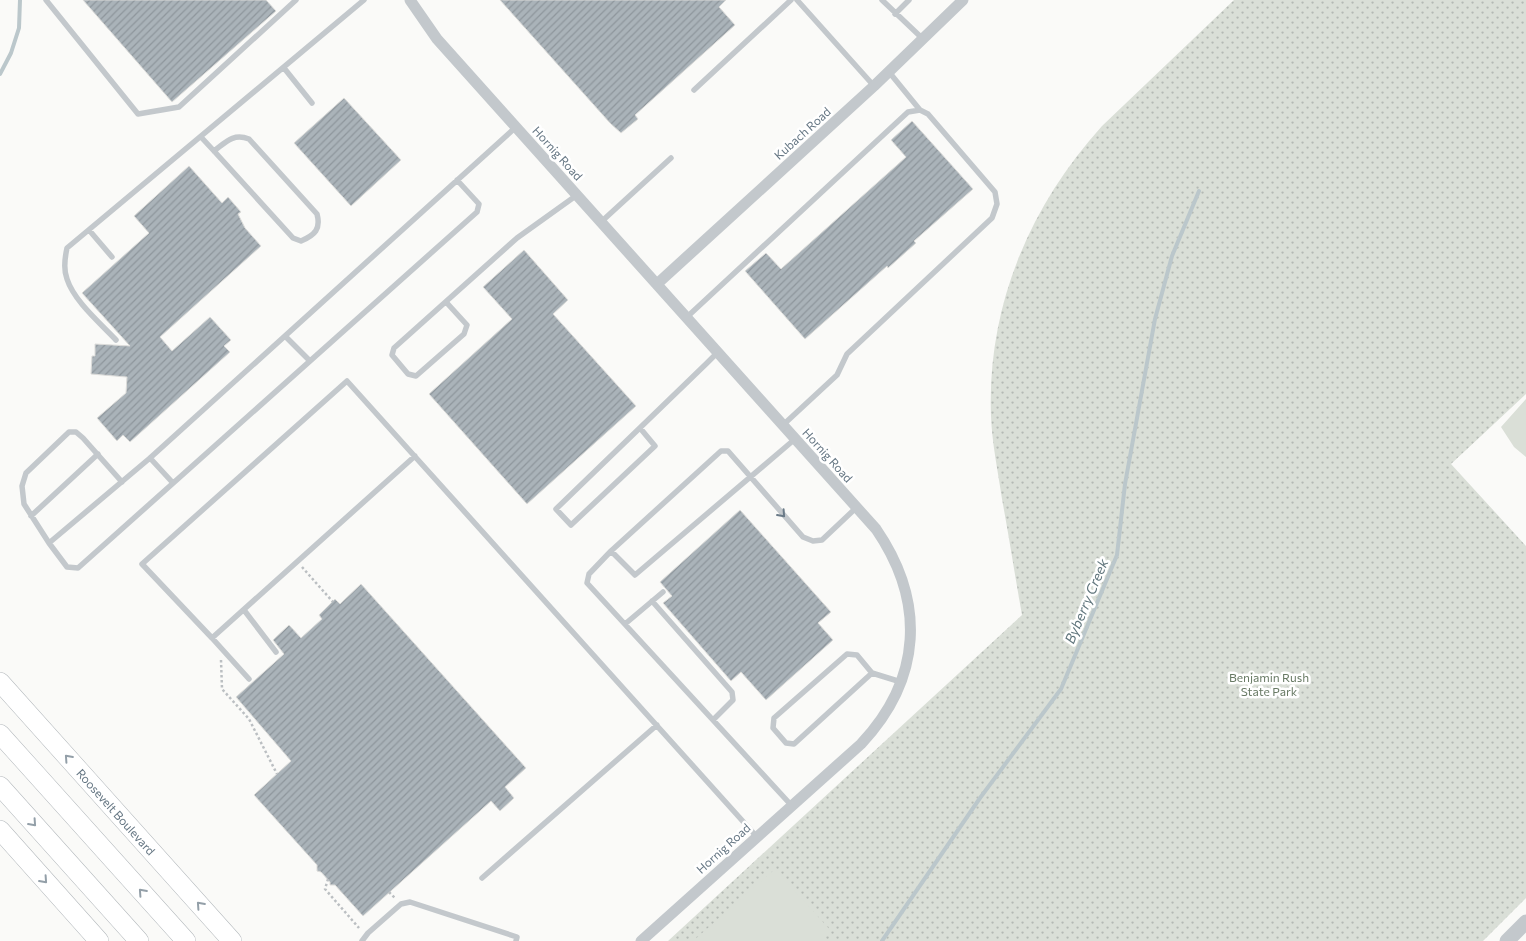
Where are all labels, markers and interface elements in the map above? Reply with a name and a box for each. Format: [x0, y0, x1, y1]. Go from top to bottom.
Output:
street label: Kubach Road [771, 104, 833, 162]
street label: Hornig Road [530, 123, 586, 183]
street label: Hornig Road [800, 425, 856, 485]
one-way arrow [777, 508, 786, 517]
water label: Byberry Creek [1061, 556, 1112, 646]
park label: Benjamin Rush State Park [1229, 670, 1309, 698]
one-way arrow [65, 754, 74, 763]
street label: Roosevelt Boulevard [74, 766, 158, 858]
one-way arrow [27, 817, 36, 826]
street label: Hornig Road [693, 820, 753, 876]
one-way arrow [38, 874, 47, 883]
one-way arrow [139, 888, 148, 897]
one-way arrow [197, 901, 206, 910]

